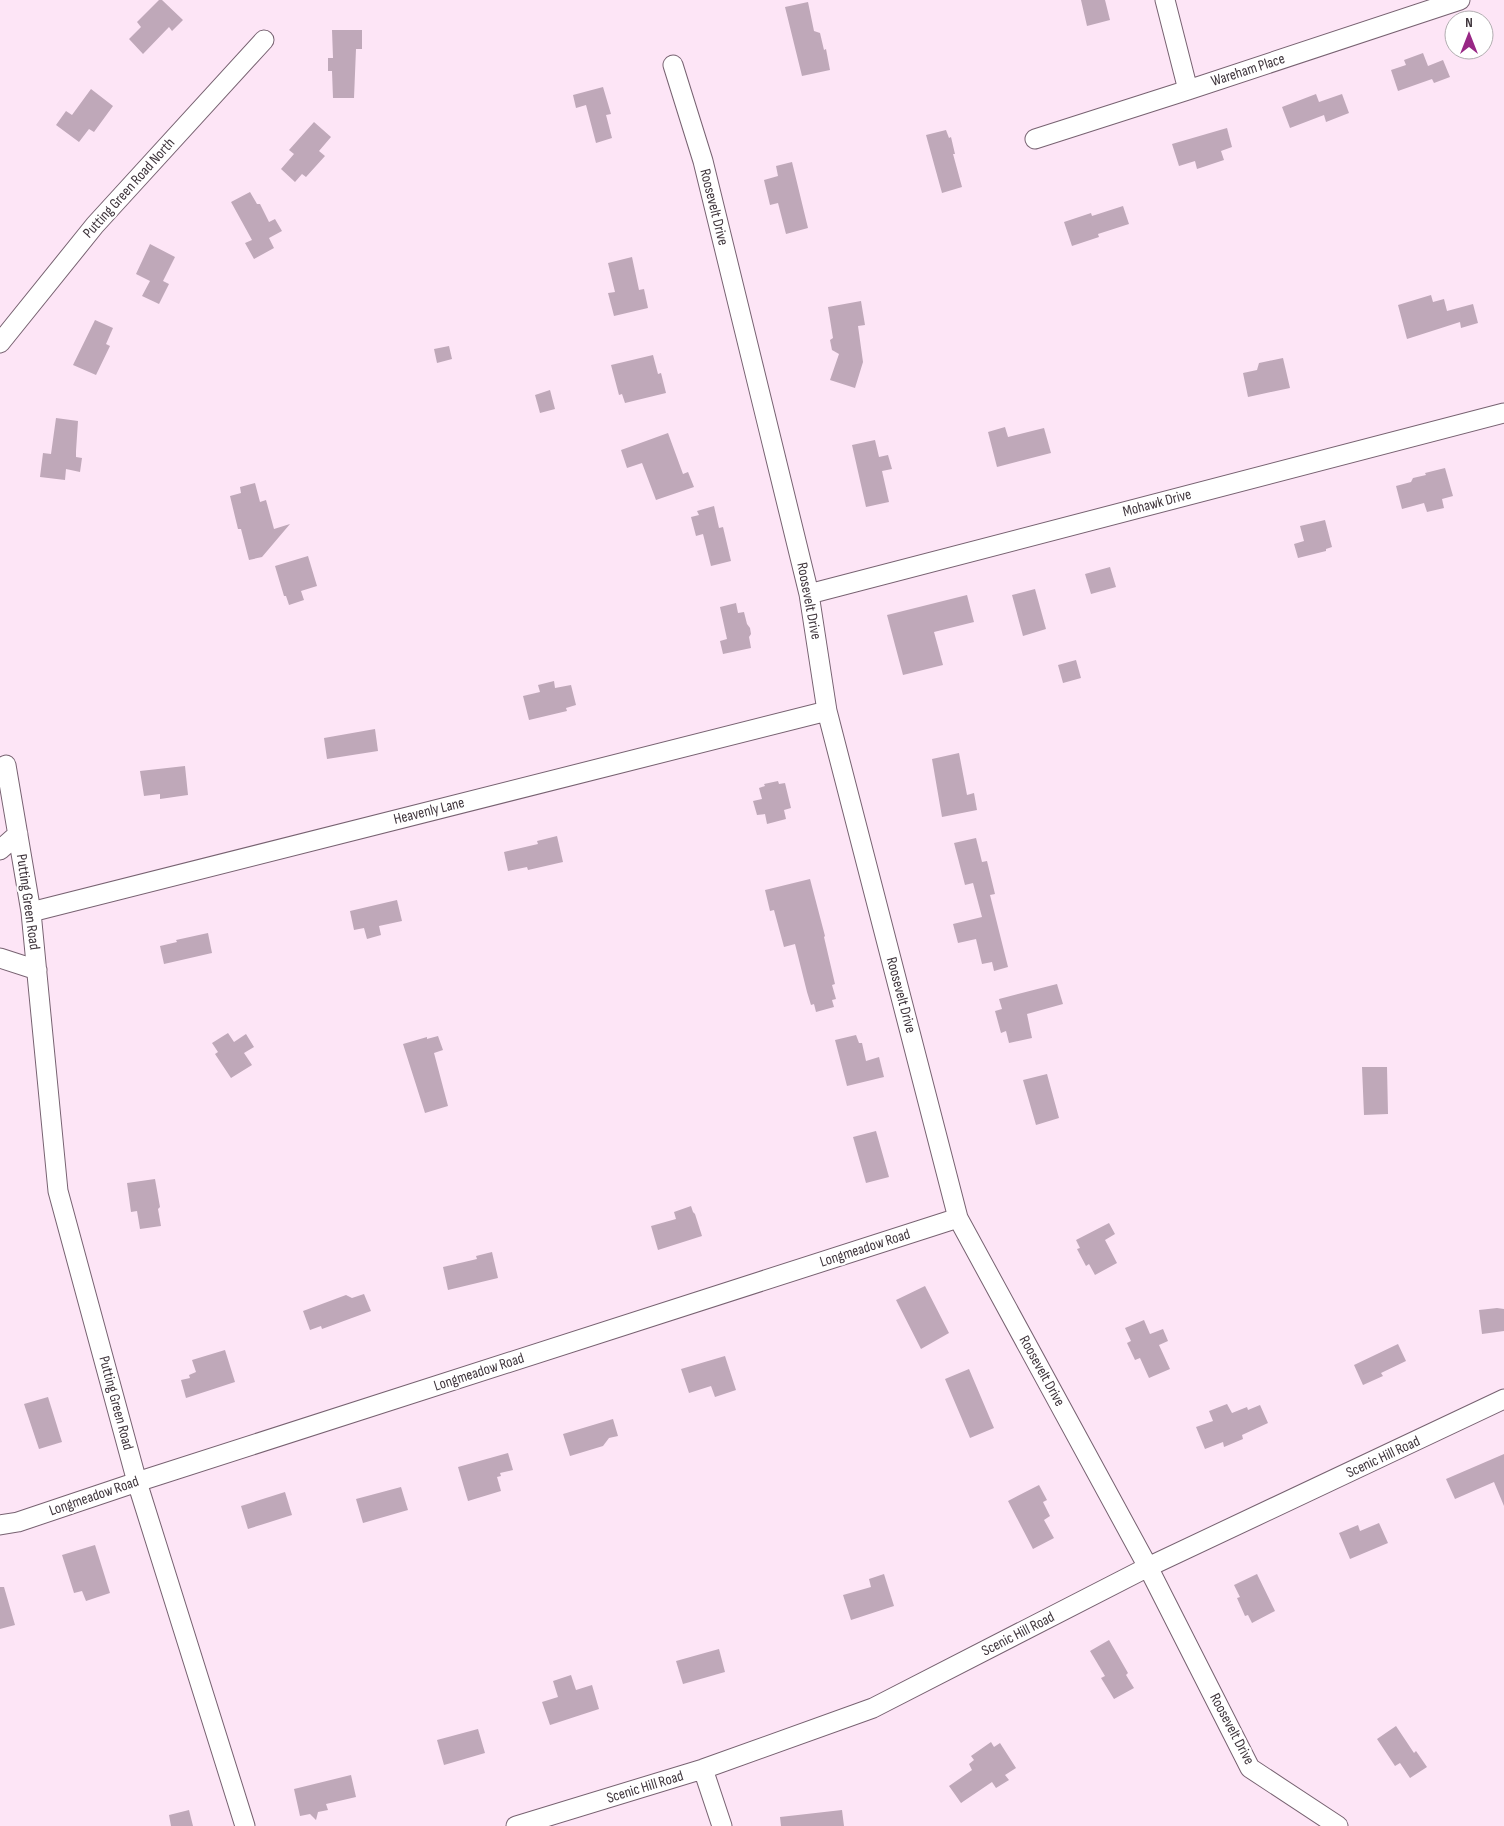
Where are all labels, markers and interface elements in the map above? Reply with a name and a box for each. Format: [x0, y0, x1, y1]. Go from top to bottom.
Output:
north arrow [1444, 10, 1494, 60]
text: N [1465, 14, 1473, 31]
street label: Wareham Place [1209, 49, 1287, 91]
street label: Putting Green Road North [79, 134, 179, 242]
street label: Roosevelt Drive [695, 167, 733, 247]
street label: Mohawk Drive [1121, 485, 1193, 521]
street label: Roosevelt Drive [792, 561, 826, 641]
street label: Heavenly Lane [392, 793, 466, 829]
street label: Putting Green Road [12, 853, 44, 951]
street label: Roosevelt Drive [882, 955, 920, 1035]
street label: Longmeadow Road [818, 1224, 912, 1272]
street label: Roosevelt Drive [1015, 1332, 1069, 1410]
street label: Longmeadow Road [432, 1348, 526, 1396]
street label: Putting Green Road [94, 1354, 138, 1452]
street label: Scenic Hill Road [1343, 1432, 1423, 1482]
street label: Longmeadow Road [47, 1472, 141, 1520]
street label: Scenic Hill Road [978, 1608, 1058, 1660]
street label: Roosevelt Drive [1205, 1690, 1259, 1768]
street label: Scenic Hill Road [604, 1766, 686, 1808]

